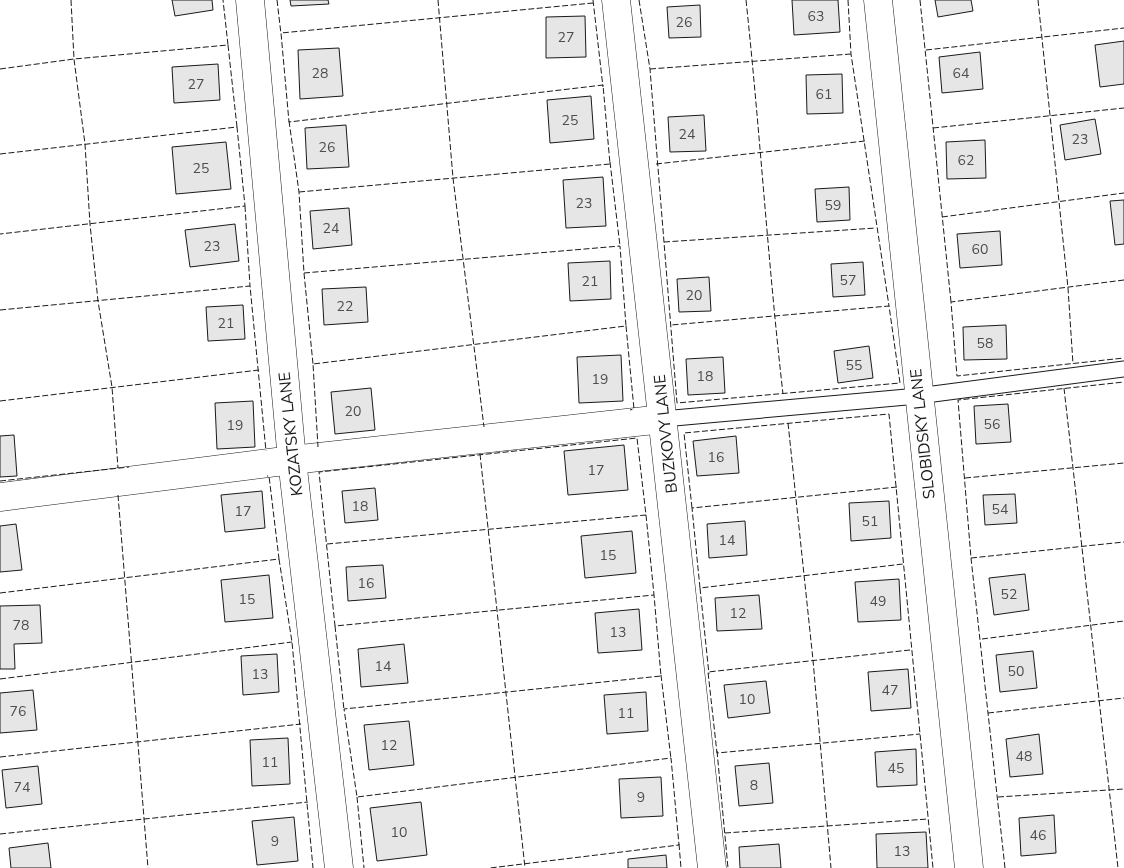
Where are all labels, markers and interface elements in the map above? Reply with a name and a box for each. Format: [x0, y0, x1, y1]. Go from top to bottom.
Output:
house number: 63 [808, 7, 824, 26]
house number: 26 [676, 13, 692, 32]
house number: 27 [558, 28, 574, 47]
house number: 28 [312, 64, 328, 83]
house number: 64 [953, 64, 969, 83]
house number: 27 [188, 75, 204, 94]
house number: 61 [816, 85, 832, 104]
house number: 25 [562, 111, 578, 130]
house number: 24 [679, 125, 695, 144]
house number: 23 [1072, 130, 1088, 149]
house number: 26 [319, 138, 335, 157]
house number: 62 [958, 151, 974, 170]
house number: 25 [193, 159, 209, 178]
house number: 23 [576, 194, 592, 213]
house number: 59 [825, 196, 841, 215]
house number: 24 [323, 219, 339, 238]
house number: 23 [204, 237, 220, 256]
house number: 60 [972, 240, 988, 259]
house number: 57 [840, 271, 856, 290]
house number: 21 [582, 272, 598, 291]
house number: 20 [686, 286, 702, 305]
house number: 22 [337, 297, 353, 316]
house number: 21 [218, 314, 234, 333]
house number: 58 [977, 334, 993, 353]
house number: 55 [846, 356, 862, 375]
house number: 18 [697, 367, 713, 386]
street label: SLOBIDSKY LANE [905, 368, 941, 500]
house number: 19 [592, 370, 608, 389]
street label: KOZATSKY LANE [274, 371, 308, 497]
street label: BUZKOVY LANE [649, 373, 683, 494]
house number: 20 [345, 402, 361, 421]
house number: 56 [984, 415, 1000, 434]
house number: 19 [227, 416, 243, 435]
house number: 16 [708, 448, 724, 467]
house number: 17 [588, 461, 604, 480]
house number: 18 [352, 497, 368, 516]
house number: 54 [992, 500, 1008, 519]
house number: 17 [235, 502, 251, 521]
house number: 51 [862, 512, 878, 531]
house number: 14 [719, 531, 735, 550]
house number: 15 [600, 546, 616, 565]
house number: 16 [358, 574, 374, 593]
house number: 52 [1001, 585, 1017, 604]
house number: 15 [239, 590, 255, 609]
house number: 49 [870, 592, 886, 611]
house number: 12 [730, 604, 746, 623]
house number: 78 [13, 616, 29, 635]
house number: 13 [610, 623, 626, 642]
house number: 14 [375, 657, 391, 676]
house number: 50 [1008, 662, 1024, 681]
house number: 13 [252, 665, 268, 684]
house number: 47 [882, 681, 898, 700]
house number: 10 [739, 690, 755, 709]
house number: 76 [10, 702, 26, 721]
house number: 11 [618, 704, 634, 723]
house number: 12 [381, 736, 397, 755]
house number: 48 [1016, 747, 1032, 766]
house number: 11 [262, 753, 278, 772]
house number: 45 [888, 759, 904, 778]
house number: 8 [750, 776, 758, 795]
house number: 74 [14, 778, 30, 797]
house number: 9 [637, 788, 645, 807]
house number: 10 [391, 823, 407, 842]
house number: 46 [1030, 826, 1046, 845]
house number: 9 [271, 832, 279, 851]
house number: 13 [894, 842, 910, 861]

